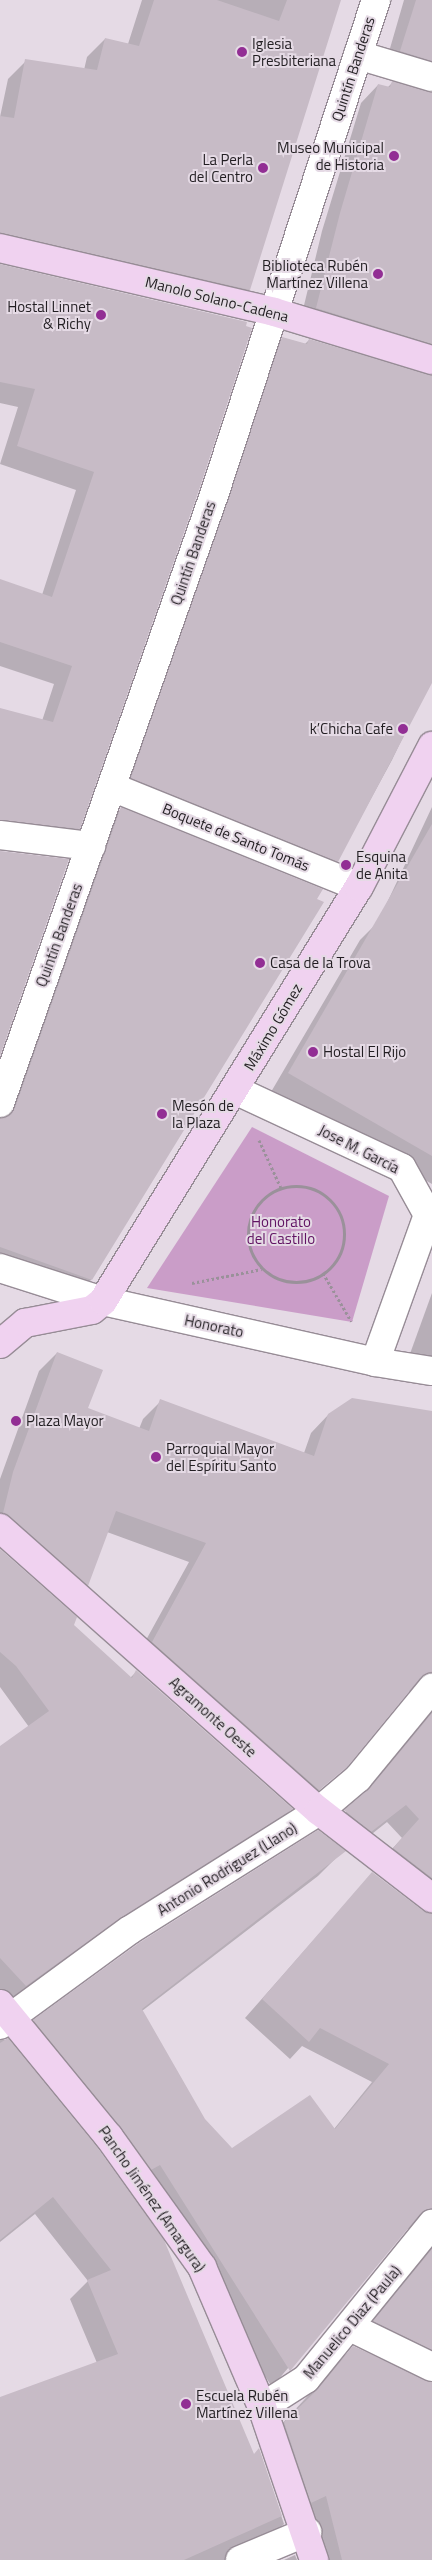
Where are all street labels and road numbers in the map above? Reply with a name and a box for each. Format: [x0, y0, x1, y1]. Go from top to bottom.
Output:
street label: Quintín Banderas [328, 14, 378, 124]
street label: Manolo Solano-Cadena [143, 272, 291, 326]
street label: Quintín Banderas [167, 499, 219, 607]
street label: Boquete de Santo Tomás [160, 799, 312, 875]
street label: Quintín Banderas [32, 881, 86, 989]
street label: Máximo Gómez [240, 980, 306, 1074]
street label: Jose M. García [316, 1121, 402, 1177]
street label: Honorato [183, 1311, 245, 1341]
street label: Agramonte Oeste [166, 1673, 260, 1761]
street label: Antonio Rodriguez (Llano) [154, 1819, 300, 1919]
street label: Pancho Jiménez (Amargura) [95, 2123, 209, 2275]
street label: Manuelico Diaz (Paula) [299, 2262, 405, 2382]

